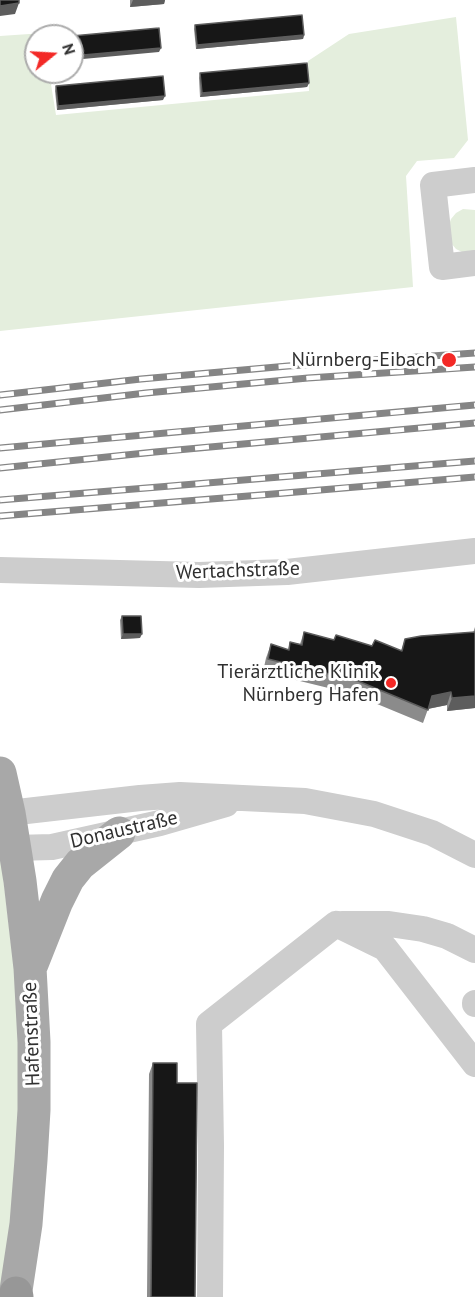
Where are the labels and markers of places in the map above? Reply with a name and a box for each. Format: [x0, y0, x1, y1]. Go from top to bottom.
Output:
place label: Nürnberg-Eibach [292, 348, 436, 372]
marker: Nürnberg-Eibach [440, 351, 458, 369]
place label: Tierärztliche Klinik Nürnberg Hafen [217, 660, 379, 707]
marker: Tierärztliche Klinik Nürnberg Hafen [384, 676, 398, 690]

